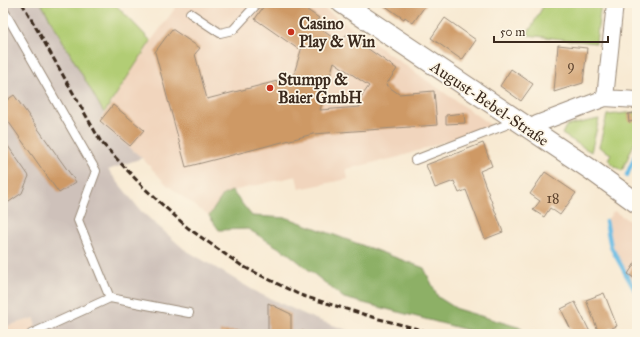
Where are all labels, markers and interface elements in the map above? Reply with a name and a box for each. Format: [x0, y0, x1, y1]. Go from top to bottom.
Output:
place label: Casino Play & Win [299, 14, 376, 52]
scale bar [494, 18, 608, 44]
text: 50 m [500, 25, 525, 39]
marker: Casino Play & Win [286, 27, 296, 37]
street label: August-Bebel-Straße [426, 56, 553, 151]
house number: 9 [567, 57, 575, 74]
place label: Stumpp & Baier GmbH [278, 70, 362, 107]
marker: Stumpp & Baier GmbH [265, 83, 275, 93]
house number: 18 [547, 190, 559, 207]

